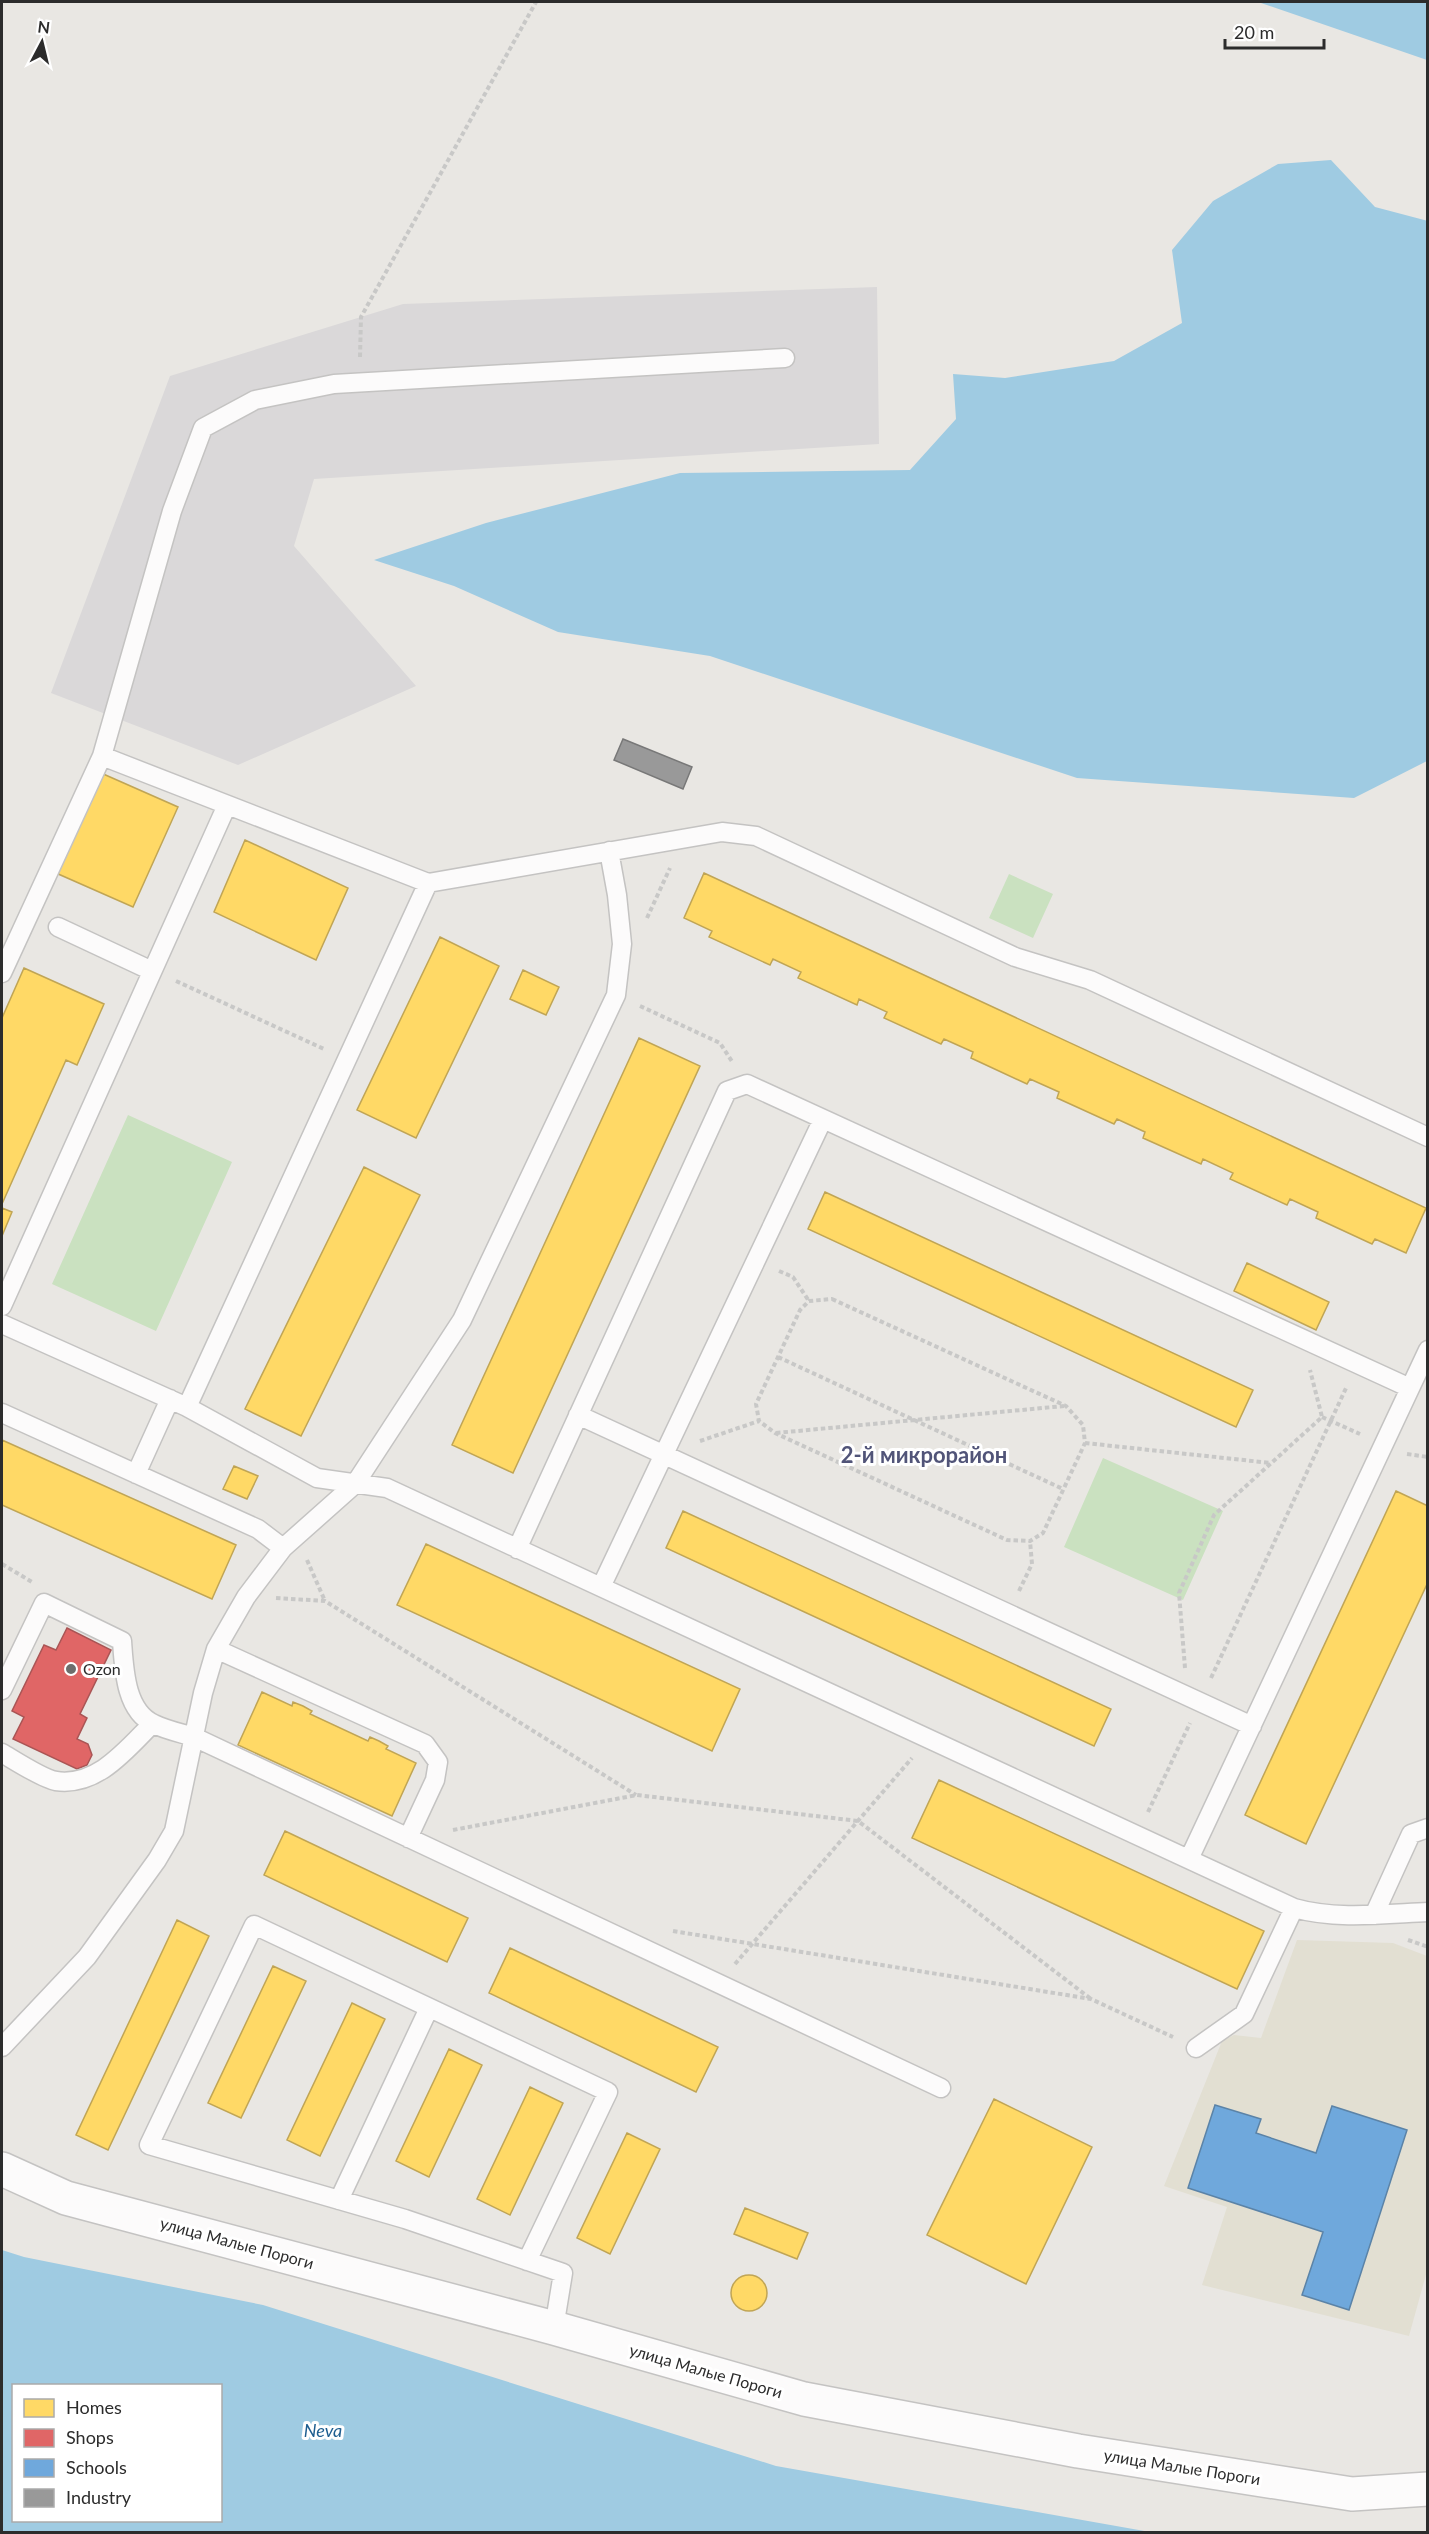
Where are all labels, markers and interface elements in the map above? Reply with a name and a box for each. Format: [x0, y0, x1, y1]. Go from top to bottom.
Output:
north arrow [12, 12, 72, 72]
scale bar [1225, 12, 1324, 50]
text: N [37, 16, 51, 37]
text: 20 m [1234, 21, 1274, 43]
district label: 2-й микрорайон [841, 1441, 1007, 1468]
place label: Ozon [83, 1659, 121, 1678]
marker: Ozon [64, 1662, 78, 1676]
street label: улица Малые Пороги [158, 2213, 316, 2272]
street label: улица Малые Пороги [627, 2340, 785, 2401]
legend [12, 2384, 222, 2522]
text: Homes [66, 2396, 122, 2418]
water label: Neva [304, 2419, 342, 2441]
text: Shops [66, 2426, 114, 2448]
street label: улица Малые Пороги [1102, 2445, 1262, 2488]
text: Schools [66, 2456, 127, 2478]
text: Industry [66, 2486, 132, 2508]

